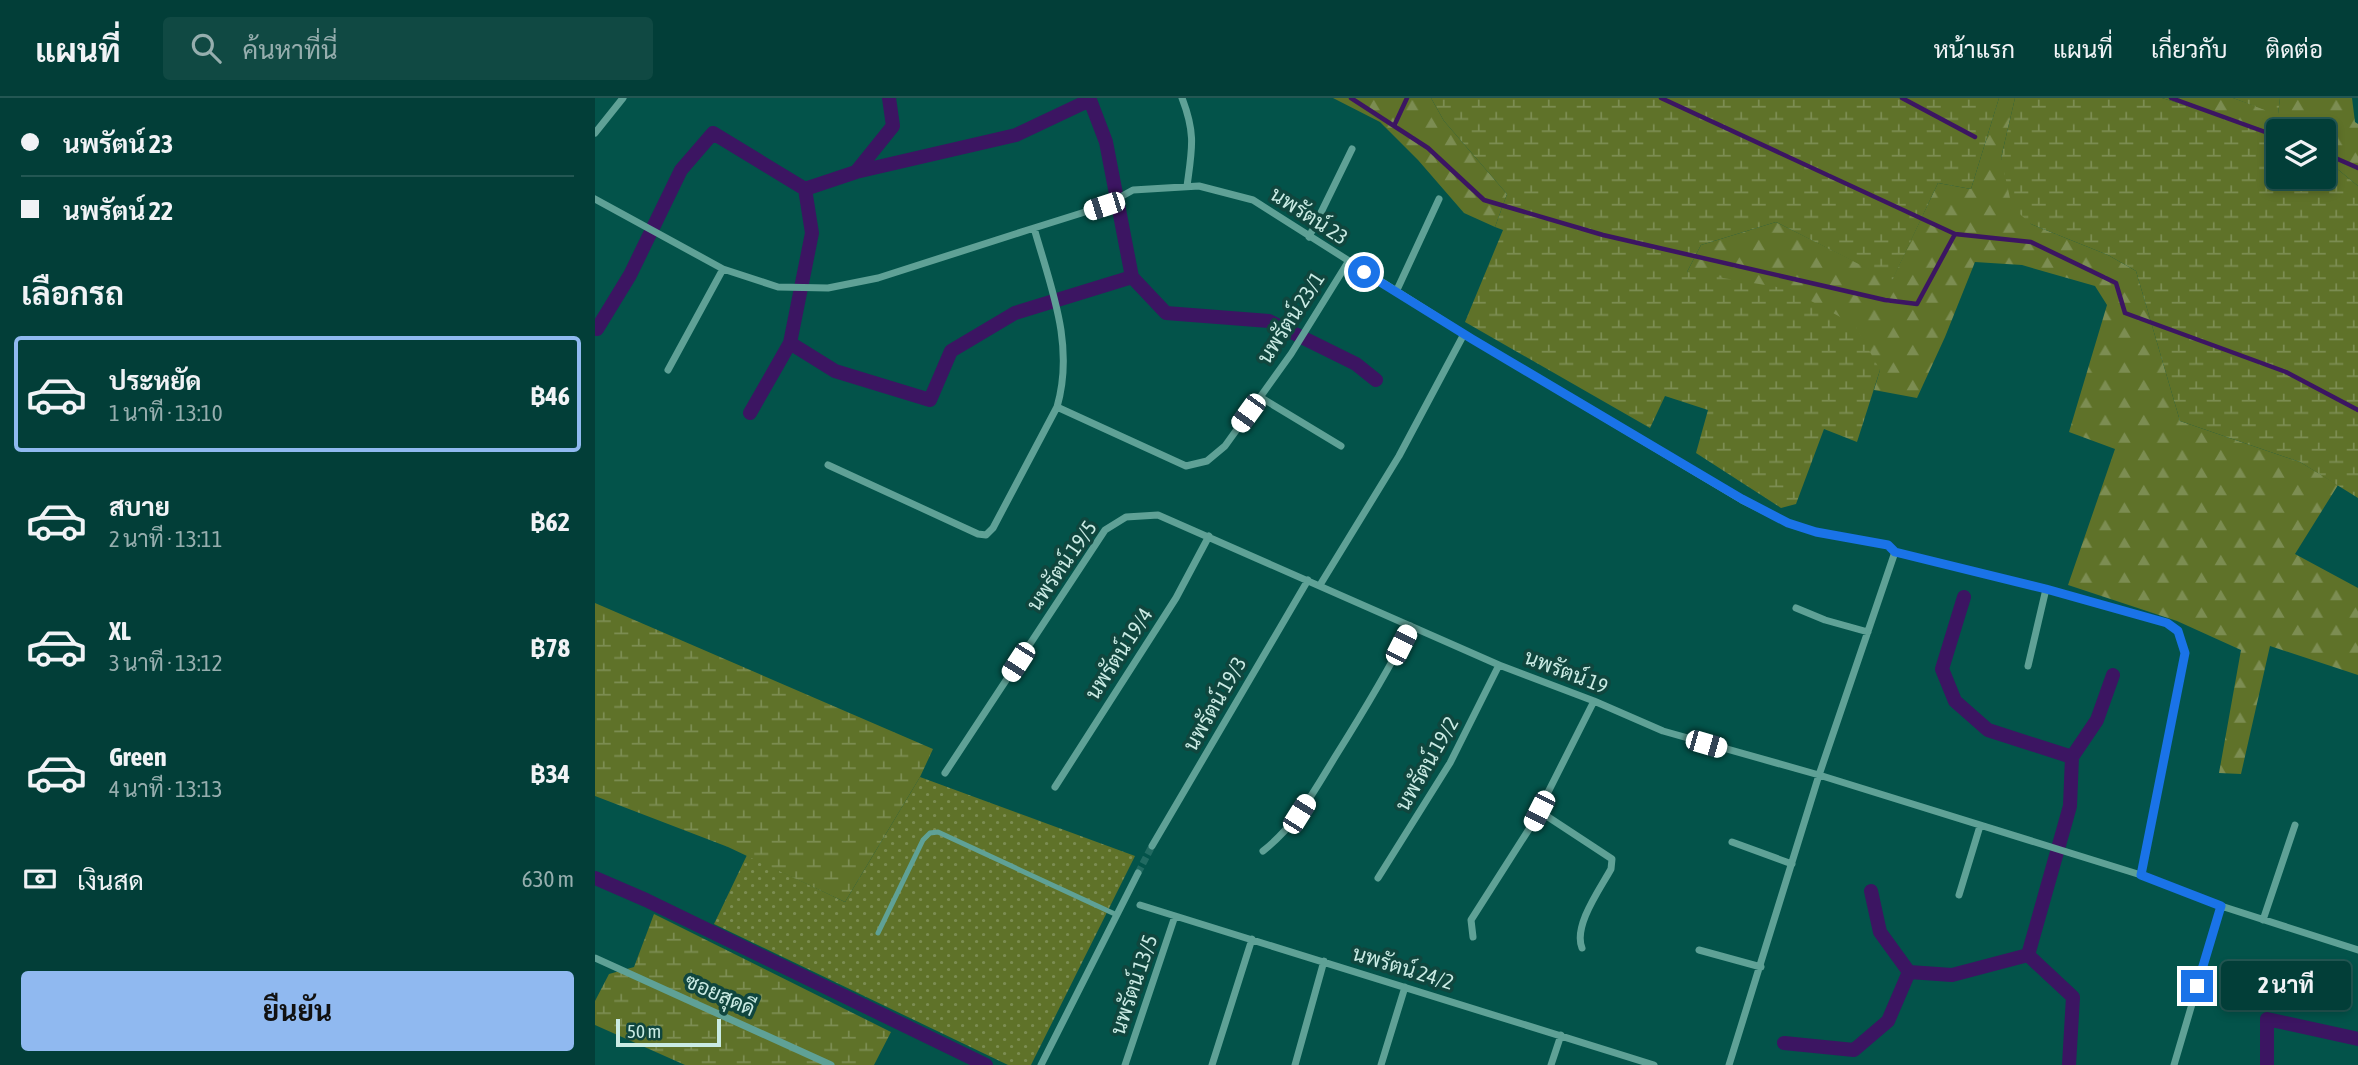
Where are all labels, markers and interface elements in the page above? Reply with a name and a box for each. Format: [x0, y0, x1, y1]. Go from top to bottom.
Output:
search box [163, 17, 653, 80]
icon: search [187, 29, 225, 67]
text: แผนที่ [35, 31, 121, 69]
text: ค้นหาที่นี่ [243, 35, 338, 65]
text: หน้าแรก [1934, 36, 2015, 63]
text: แผนที่ [2053, 36, 2113, 63]
text: เกี่ยวกับ [2151, 36, 2228, 63]
text: ติดต่อ [2266, 36, 2323, 63]
map controls [2266, 119, 2336, 189]
button: layers [2266, 119, 2336, 189]
text: นพรัตน์ 23 [63, 129, 173, 159]
street label: นพรัตน์ 23 [1266, 180, 1353, 249]
car [1081, 190, 1128, 222]
text: นพรัตน์ 22 [63, 196, 173, 226]
route start [1348, 256, 1380, 288]
street label: นพรัตน์ 23/1 [1251, 267, 1329, 368]
text: เลือกรถ [21, 275, 124, 312]
icon: car [25, 363, 88, 426]
text: ประหยัด [109, 366, 202, 396]
text: ฿46 [530, 381, 570, 411]
car [1228, 390, 1269, 436]
text: 1 นาที · 13:10 [109, 400, 222, 426]
icon: car [25, 489, 88, 552]
text: สบาย [109, 492, 170, 522]
text: ฿62 [530, 507, 570, 537]
street label: นพรัตน์ 19/5 [1021, 515, 1101, 615]
text: 2 นาที · 13:11 [109, 526, 222, 552]
street label: นพรัตน์ 19/4 [1079, 603, 1157, 704]
icon: car [25, 615, 88, 678]
text: XL [109, 616, 131, 646]
car [1383, 622, 1420, 668]
text: ฿78 [530, 633, 570, 663]
car [998, 639, 1039, 685]
street label: นพรัตน์ 19 [1521, 643, 1612, 698]
text: 3 นาที · 13:12 [109, 650, 222, 676]
street label: นพรัตน์ 19/3 [1177, 652, 1251, 755]
street label: นพรัตน์ 19/2 [1389, 712, 1463, 815]
car [1683, 728, 1730, 760]
icon: car [25, 741, 88, 804]
text: Green [109, 742, 167, 772]
text: ฿34 [530, 759, 570, 789]
text: 4 นาที · 13:13 [109, 776, 222, 802]
car [1521, 788, 1558, 834]
car [1279, 791, 1320, 837]
icon: cash [21, 860, 59, 898]
text: เงินสด [77, 866, 144, 896]
text: 630 m [522, 866, 574, 892]
street label: นพรัตน์ 13/5 [1104, 931, 1161, 1038]
street label: นพรัตน์ 24/2 [1350, 939, 1457, 994]
callout: 2 นาที [2221, 962, 2351, 1010]
street label: ซอยสุดดี [680, 968, 759, 1023]
route end [2181, 970, 2213, 1002]
button: ยืนยัน [21, 971, 574, 1051]
text: 2 นาที [2258, 972, 2314, 998]
scale bar [616, 1016, 721, 1048]
text: 50 m [627, 1020, 661, 1042]

